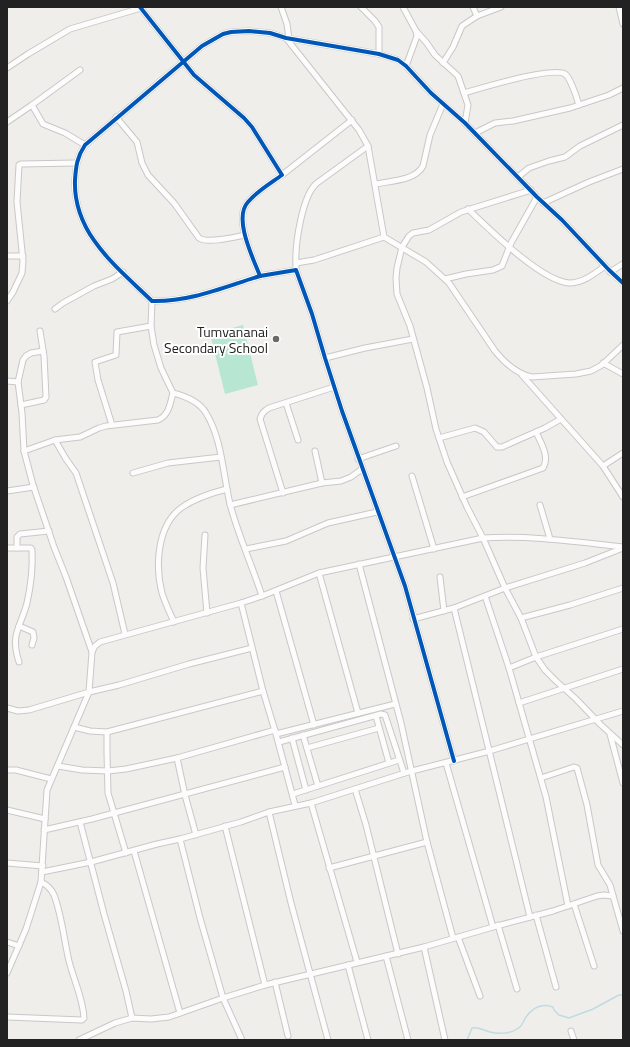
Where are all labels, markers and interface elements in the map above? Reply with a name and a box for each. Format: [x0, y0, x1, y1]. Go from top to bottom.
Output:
place label: Tumvananai Secondary School [164, 321, 268, 358]
marker: Tumvananai Secondary School [271, 334, 281, 344]

